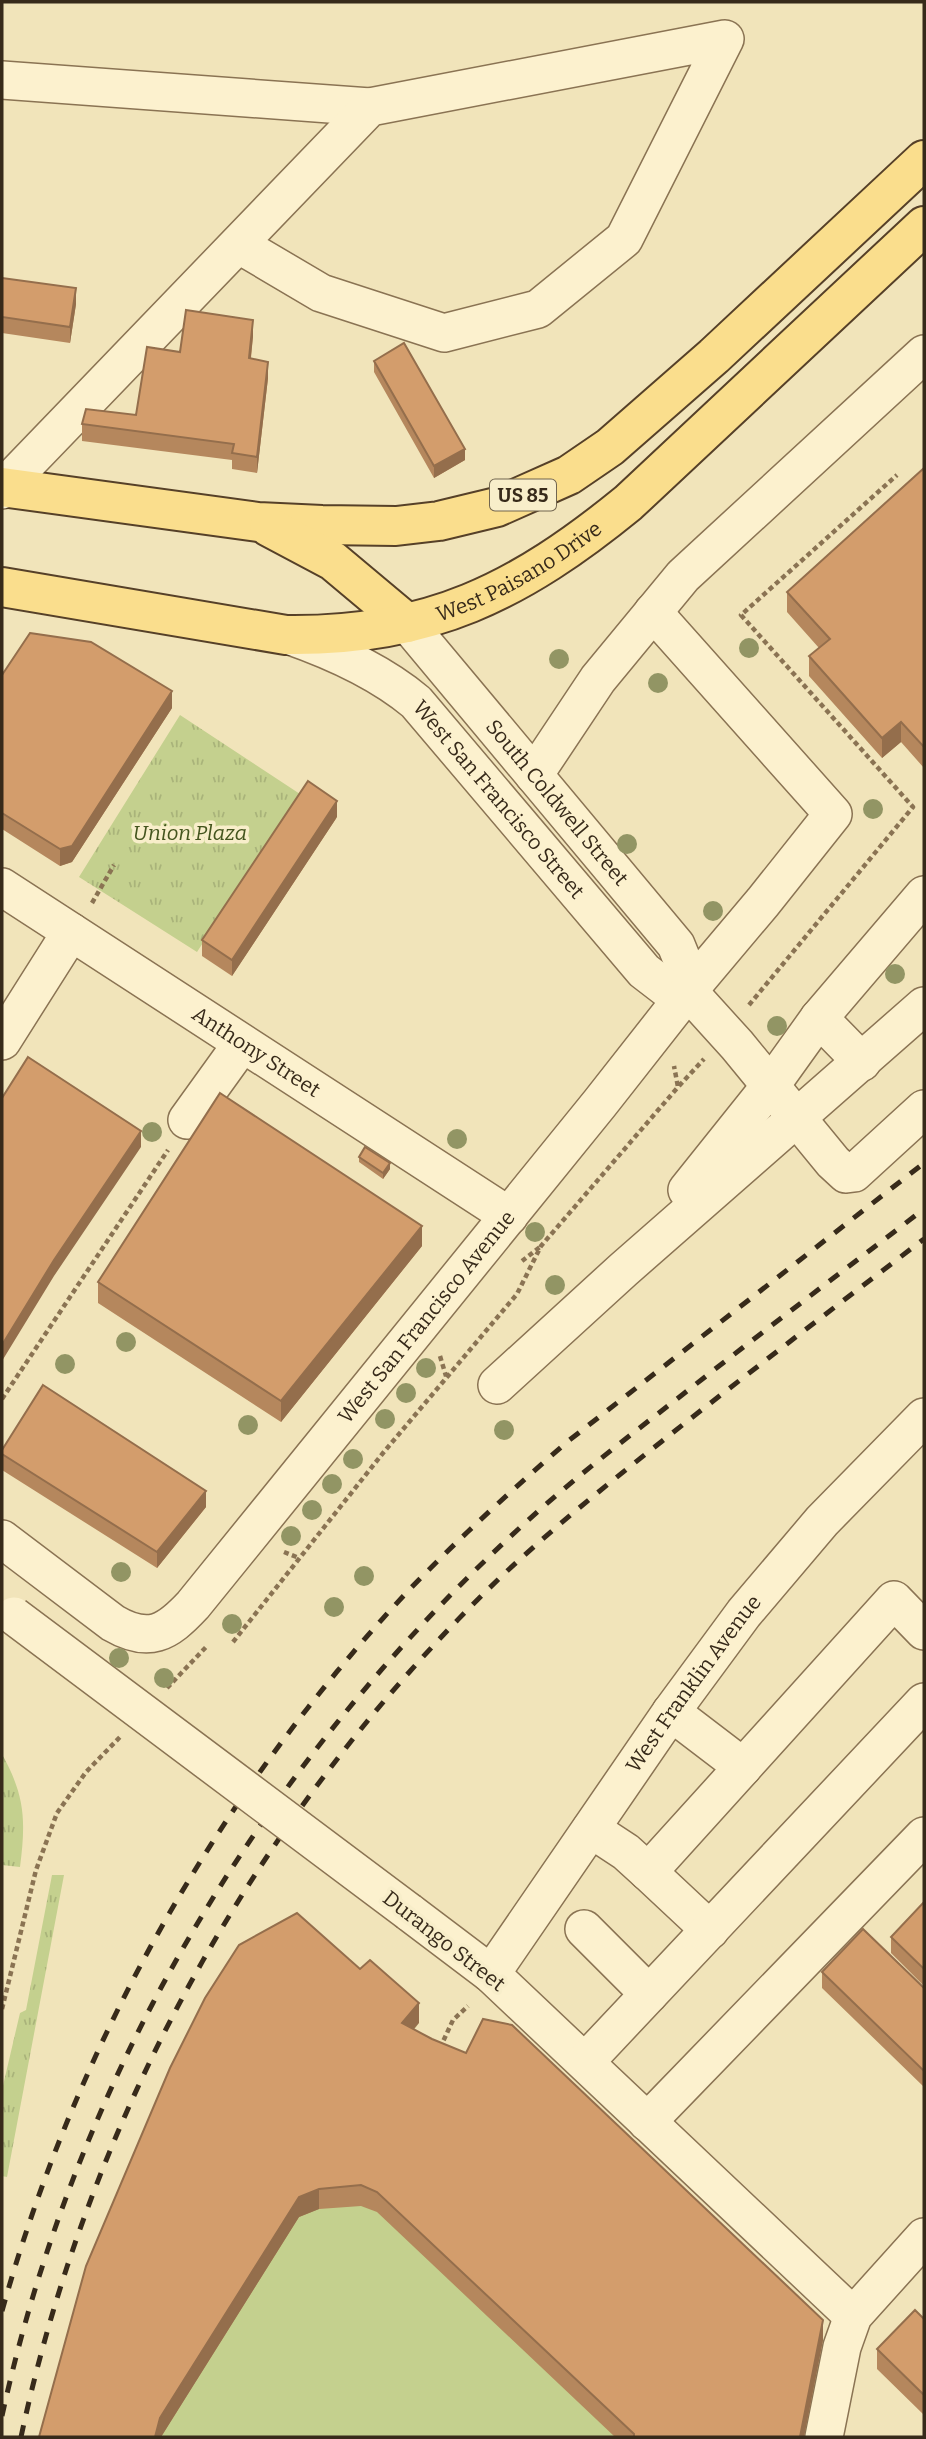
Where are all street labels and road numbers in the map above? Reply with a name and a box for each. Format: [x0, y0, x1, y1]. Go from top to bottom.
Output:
road number: US 85 [490, 480, 556, 510]
street label: West Paisano Drive [433, 516, 607, 627]
street label: West San Francisco Street [407, 695, 590, 904]
street label: South Coldwell Street [480, 714, 634, 891]
street label: Anthony Street [187, 1001, 326, 1103]
street label: West San Francisco Avenue [332, 1205, 521, 1429]
street label: West Franklin Avenue [620, 1589, 767, 1778]
street label: Durango Street [378, 1885, 511, 1997]

